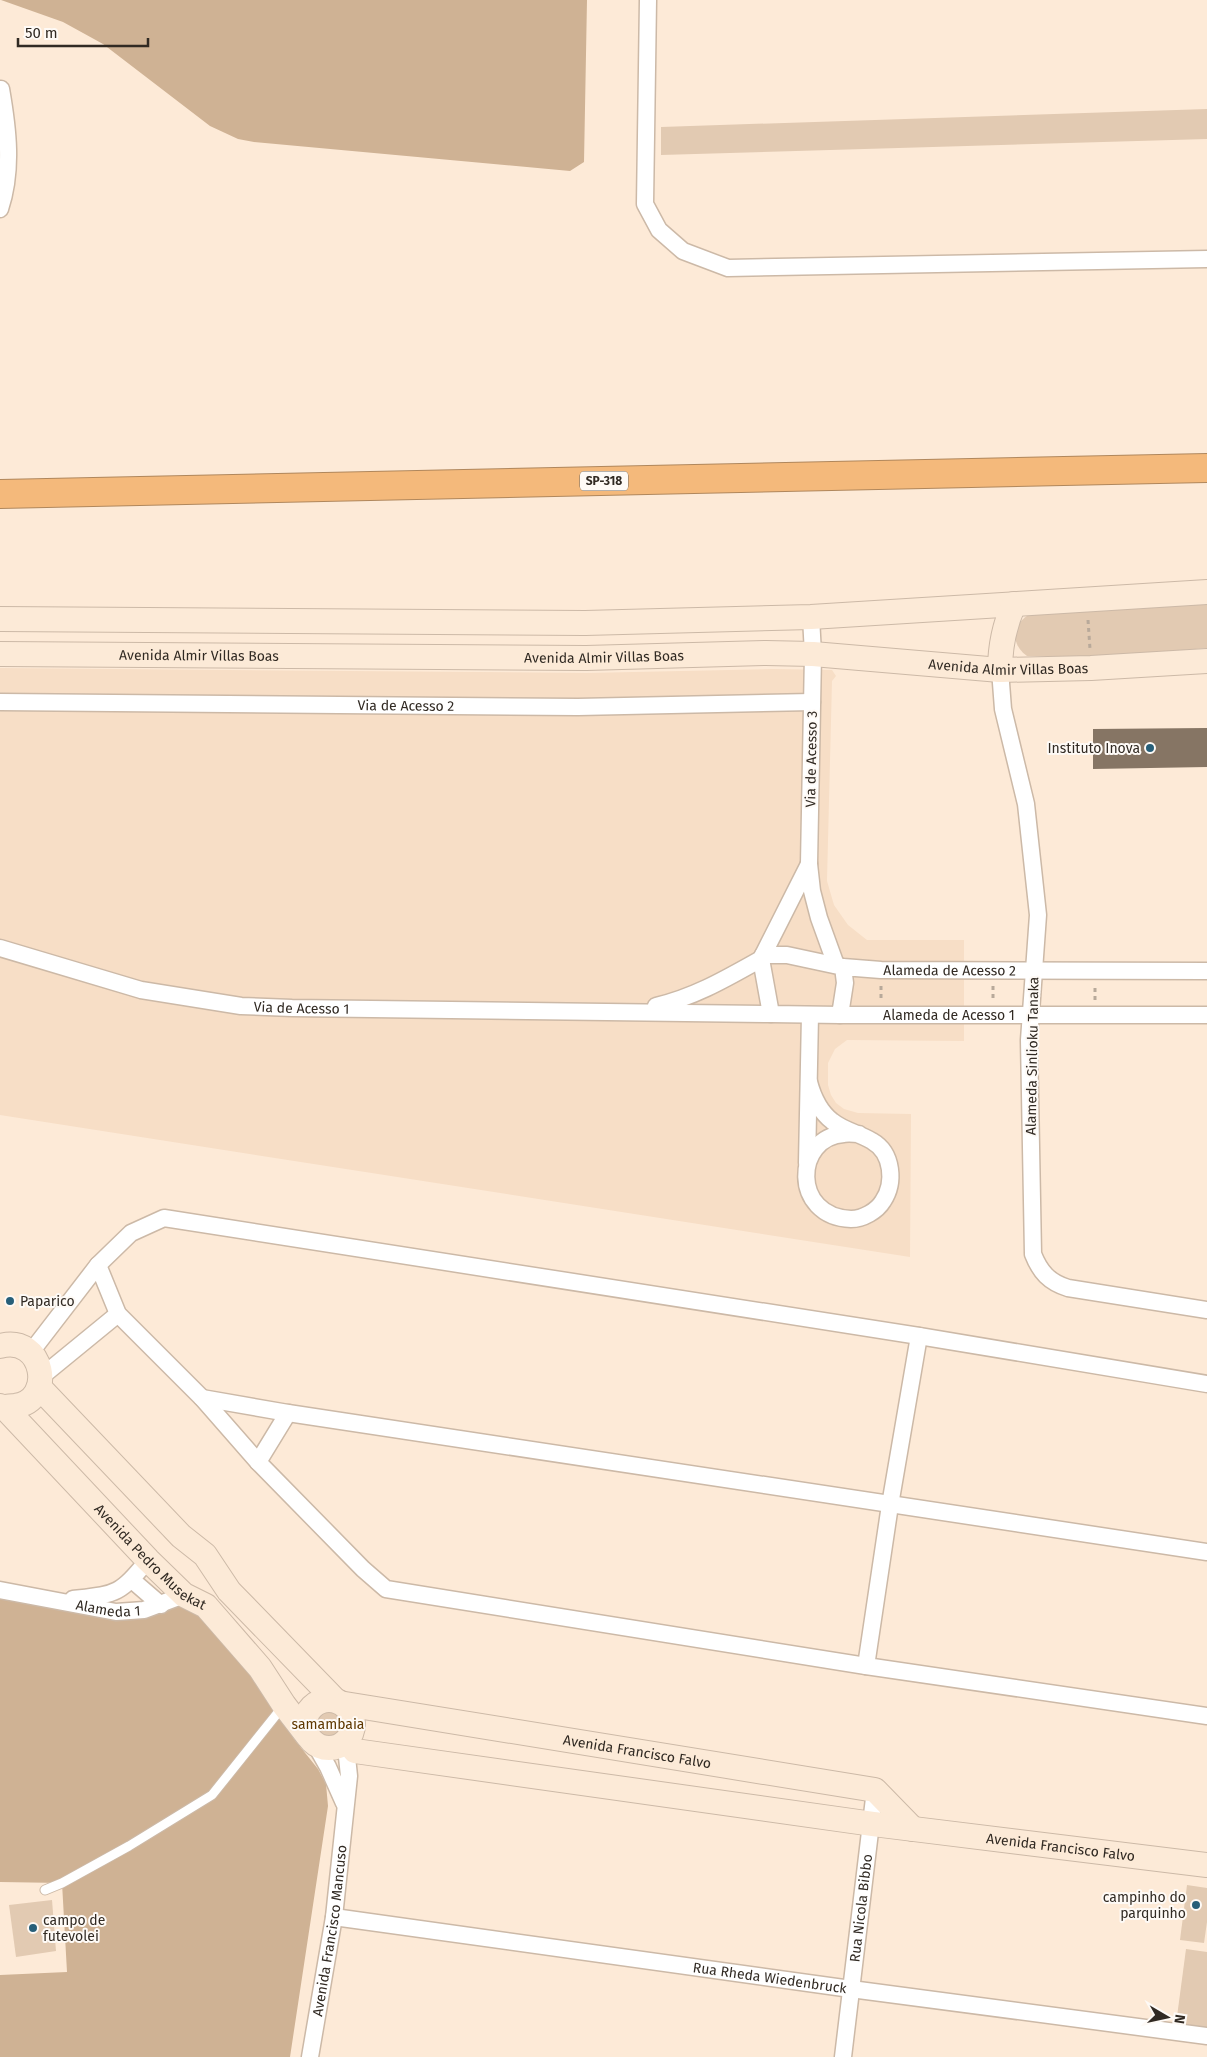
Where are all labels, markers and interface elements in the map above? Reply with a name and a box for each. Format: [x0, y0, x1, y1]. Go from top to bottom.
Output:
scale bar [18, 15, 148, 47]
text: 50 m [25, 24, 58, 42]
road number: SP-318 [580, 472, 628, 491]
street label: Avenida Almir Villas Boas [119, 647, 279, 665]
street label: Avenida Almir Villas Boas [524, 647, 685, 667]
street label: Avenida Almir Villas Boas [928, 656, 1089, 679]
street label: Via de Acesso 2 [358, 697, 454, 715]
street label: Via de Acesso 3 [802, 711, 821, 807]
place label: Instituto Inova [1047, 740, 1140, 757]
marker: Instituto Inova [1144, 742, 1156, 754]
street label: Alameda de Acesso 2 [883, 962, 1016, 979]
street label: Alameda Sinlioku Tanaka [1023, 977, 1042, 1135]
street label: Via de Acesso 1 [253, 999, 350, 1018]
street label: Alameda de Acesso 1 [883, 1007, 1015, 1024]
place label: Paparico [20, 1293, 75, 1310]
marker: Paparico [4, 1295, 16, 1307]
street label: Avenida Pedro Musekat [91, 1501, 210, 1614]
street label: Alameda 1 [74, 1597, 141, 1621]
park label: samambaia [292, 1716, 364, 1733]
street label: Avenida Francisco Falvo [562, 1732, 712, 1772]
street label: Avenida Francisco Falvo [985, 1830, 1136, 1865]
street label: Avenida Francisco Mancuso [309, 1844, 351, 2018]
street label: Rua Nicola Bibbo [846, 1853, 876, 1963]
place label: campinho do parquinho [1103, 1889, 1186, 1922]
marker: campinho do parquinho [1190, 1899, 1202, 1911]
place label: campo de futevolei [43, 1912, 105, 1945]
marker: campo de futevolei [27, 1922, 39, 1934]
street label: Rua Rheda Wiedenbruck [692, 1959, 849, 1997]
north arrow [1142, 1992, 1192, 2042]
text: N [1170, 2013, 1188, 2025]

